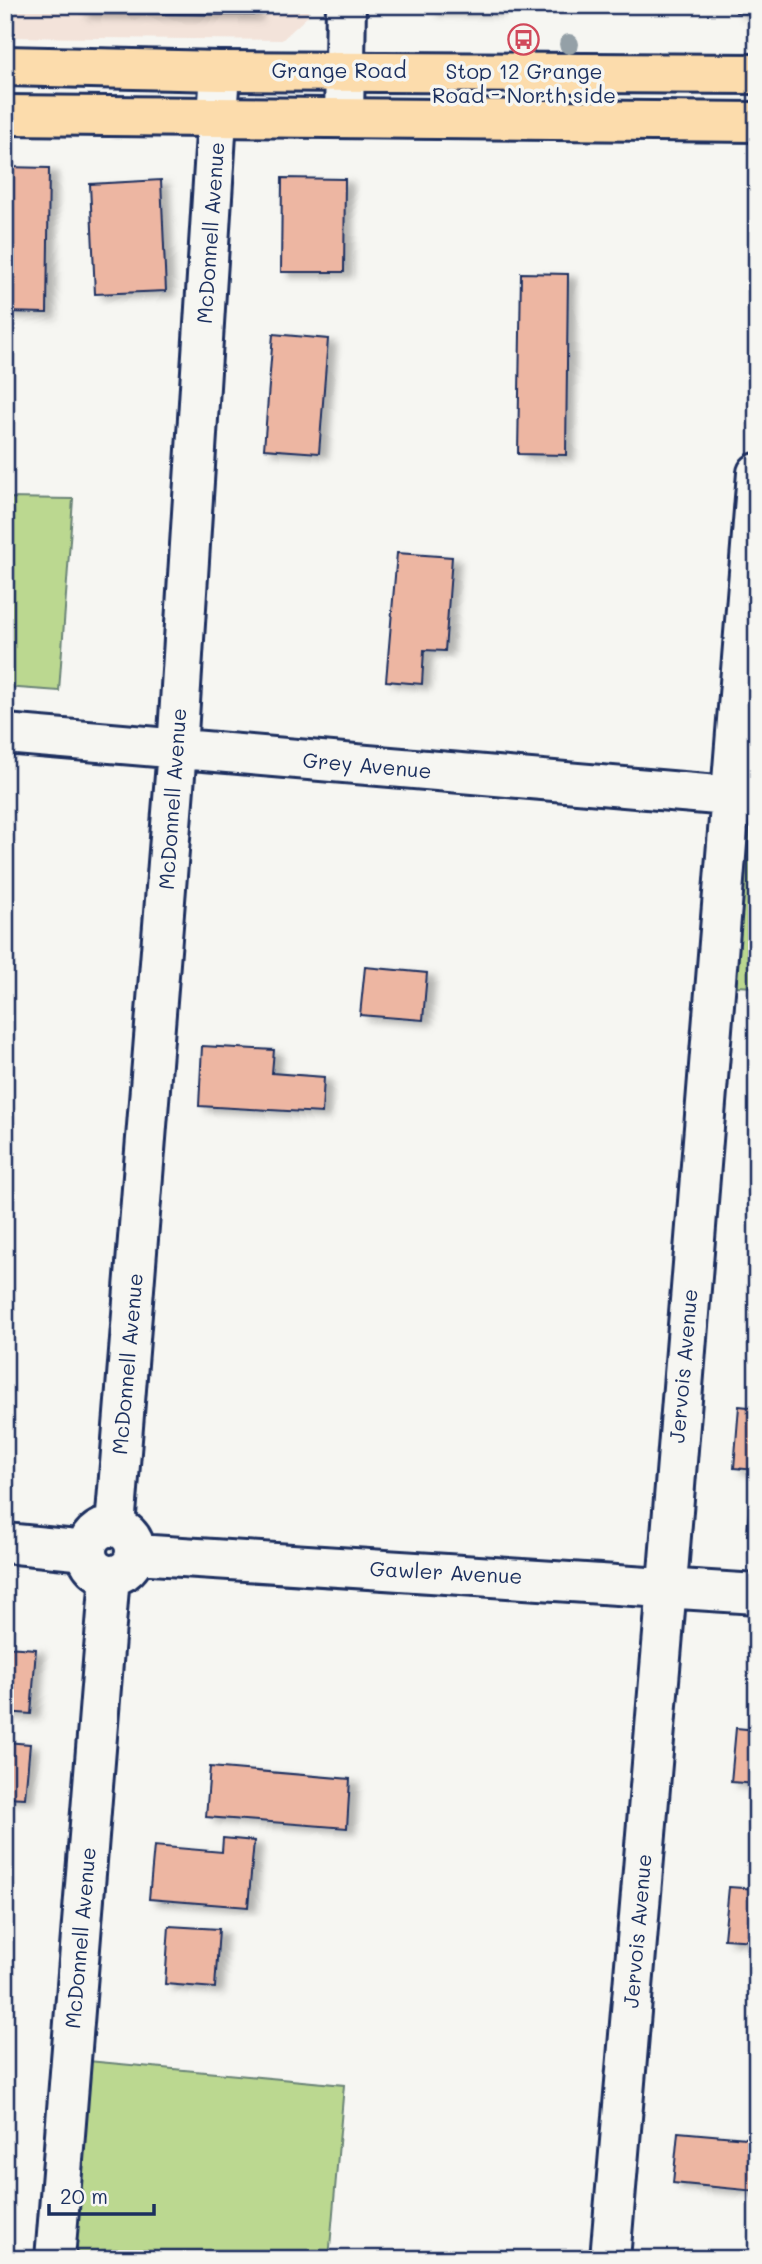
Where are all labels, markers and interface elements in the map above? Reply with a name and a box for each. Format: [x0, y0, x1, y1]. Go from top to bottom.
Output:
bus stop icon: Stop 12 Grange Road - North side [507, 23, 541, 57]
street label: Grange Road [271, 56, 407, 83]
place label: Stop 12 Grange Road - North side [432, 57, 616, 108]
street label: McDonnell Avenue [190, 141, 229, 325]
street label: McDonnell Avenue [152, 707, 191, 891]
street label: Grey Avenue [301, 745, 433, 784]
street label: McDonnell Avenue [105, 1272, 148, 1456]
street label: Jervois Avenue [662, 1288, 703, 1444]
street label: Gawler Avenue [369, 1554, 523, 1589]
street label: McDonnell Avenue [58, 1846, 101, 2030]
street label: Jervois Avenue [616, 1853, 657, 2009]
scale bar [49, 2173, 154, 2217]
text: 20 m [60, 2182, 108, 2209]

